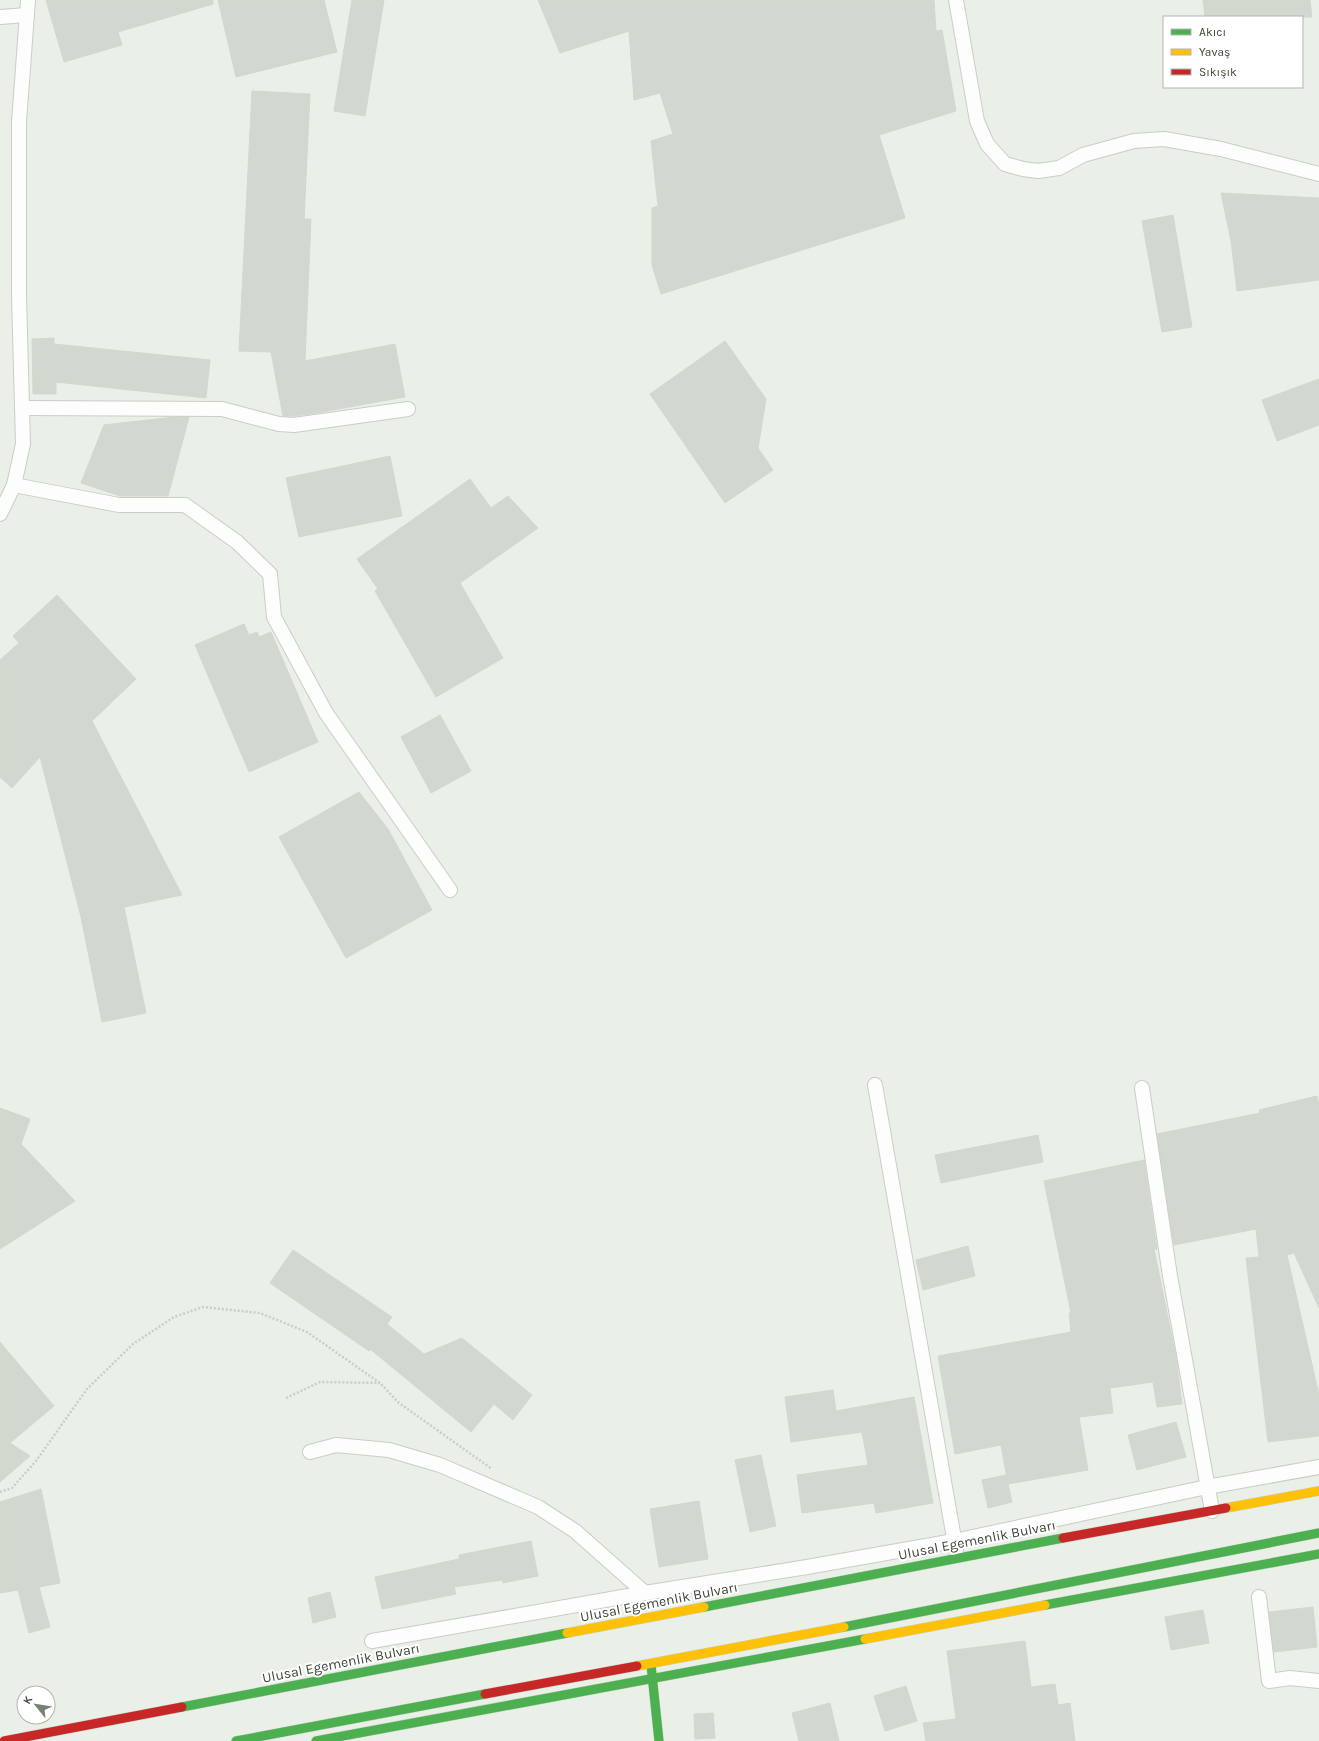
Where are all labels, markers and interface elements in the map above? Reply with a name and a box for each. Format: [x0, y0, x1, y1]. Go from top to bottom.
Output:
legend [1163, 16, 1303, 88]
text: Akıcı [1199, 25, 1226, 39]
text: Yavaş [1199, 45, 1230, 59]
text: Sıkışık [1199, 65, 1237, 79]
street label: Ulusal Egemenlik Bulvarı [897, 1516, 1057, 1564]
street label: Ulusal Egemenlik Bulvarı [579, 1578, 739, 1626]
street label: Ulusal Egemenlik Bulvarı [261, 1639, 421, 1687]
north arrow [16, 1685, 56, 1725]
text: K [20, 1693, 36, 1707]

